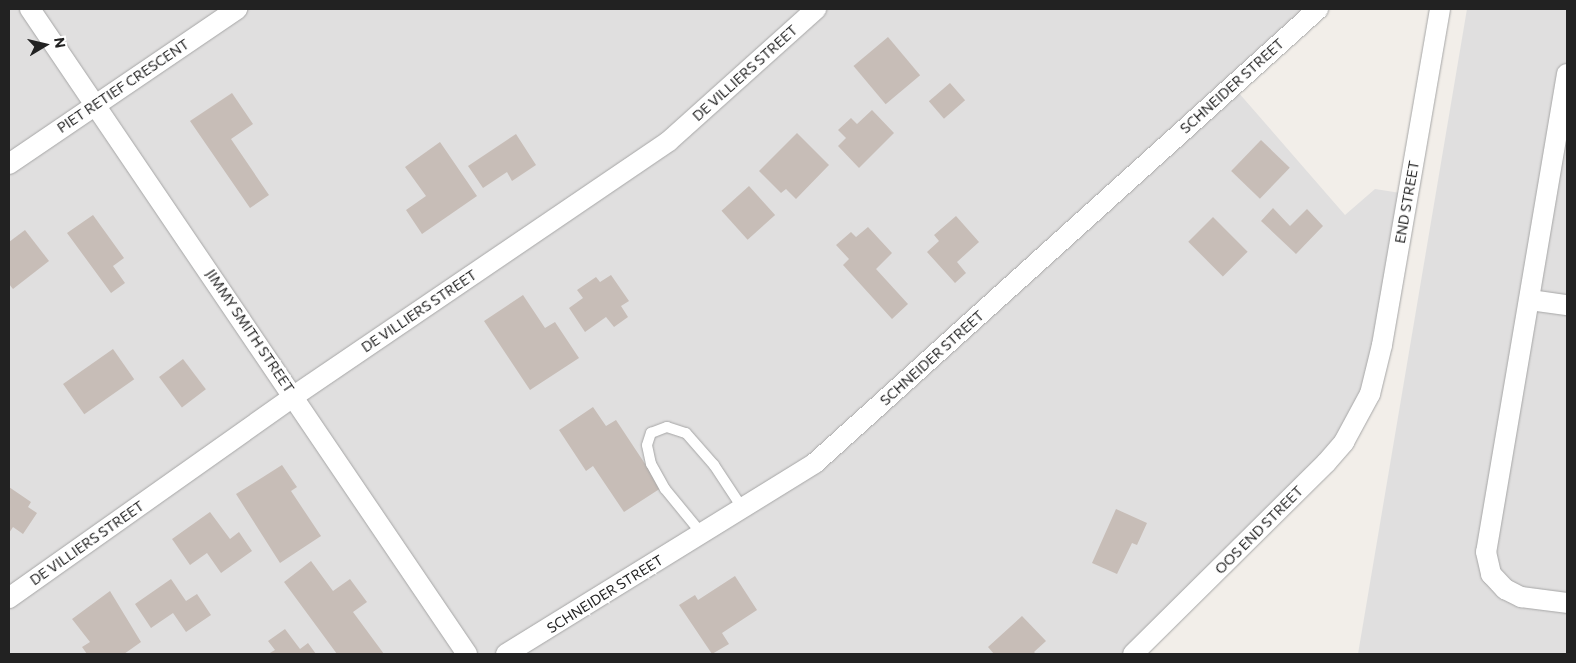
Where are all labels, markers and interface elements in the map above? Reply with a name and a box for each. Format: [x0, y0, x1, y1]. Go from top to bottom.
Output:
north arrow [20, 20, 70, 70]
street label: DE VILLIERS STREET [689, 21, 801, 125]
street label: SCHNEIDER STREET [1177, 35, 1287, 137]
street label: PIET RETIEF CRESCENT [54, 36, 192, 136]
street label: END STREET [1391, 159, 1423, 245]
street label: JIMMY SMITH STREET [202, 266, 298, 396]
street label: DE VILLIERS STREET [358, 266, 480, 356]
street label: SCHNEIDER STREET [877, 307, 987, 409]
street label: OOS END STREET [1211, 482, 1307, 578]
street label: DE VILLIERS STREET [27, 497, 147, 589]
street label: SCHNEIDER STREET [544, 551, 666, 637]

